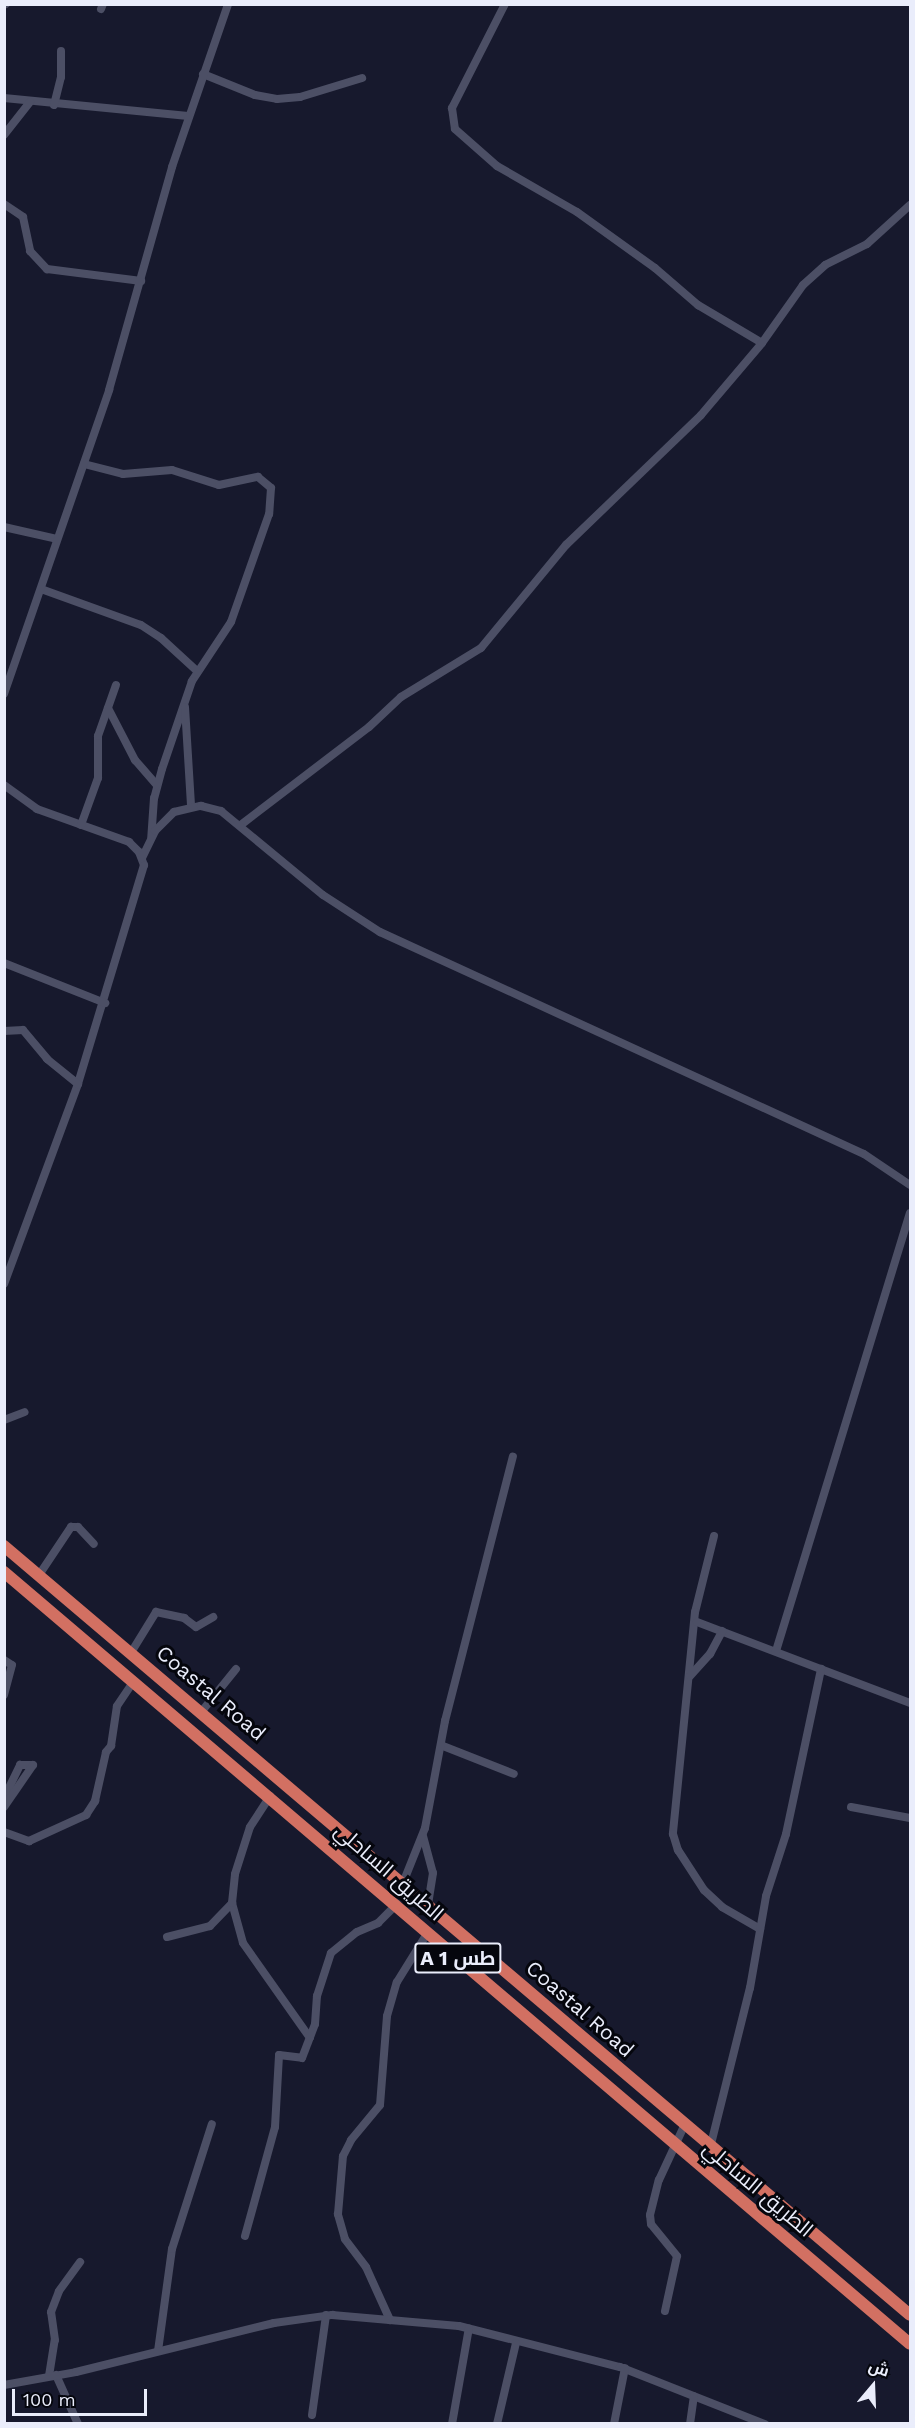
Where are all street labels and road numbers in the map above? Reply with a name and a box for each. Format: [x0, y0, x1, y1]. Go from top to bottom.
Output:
street label: Coastal Road [151, 1640, 271, 1746]
street label: الطريق الساحلي [329, 1818, 449, 1926]
road number: A 1 طس [413, 1941, 503, 1975]
street label: Coastal Road [521, 1955, 639, 2063]
street label: الطريق الساحلي [698, 2136, 818, 2242]

